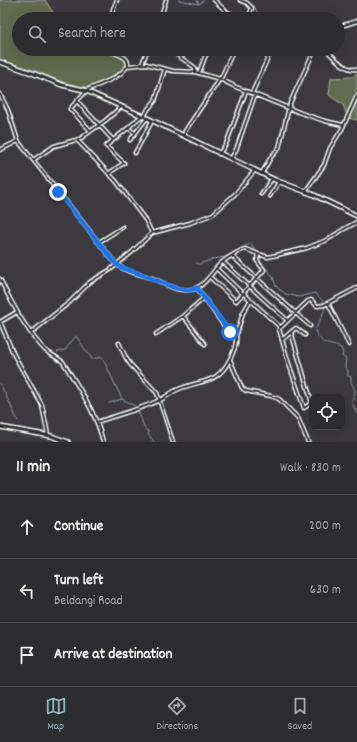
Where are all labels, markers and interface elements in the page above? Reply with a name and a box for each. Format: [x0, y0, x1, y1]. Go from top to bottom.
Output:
search box [12, 12, 345, 56]
icon: search [26, 23, 48, 45]
text: Search here [58, 23, 126, 45]
route end [49, 183, 67, 201]
route start [221, 323, 239, 341]
map controls [309, 394, 345, 430]
button: locate [309, 394, 345, 430]
text: 11 min [16, 456, 50, 480]
text: Walk · 830 m [280, 459, 341, 478]
icon: ahead [16, 516, 38, 538]
text: Continue [54, 516, 103, 538]
text: 200 m [309, 517, 341, 536]
text: Turn left [54, 570, 103, 592]
icon: left [16, 580, 38, 602]
text: 630 m [310, 581, 341, 600]
text: Beldangi Road [54, 592, 123, 611]
icon: arrive [16, 644, 38, 666]
text: Arrive at destination [54, 644, 172, 666]
tab: Map [45, 695, 67, 735]
tab: Directions [156, 695, 198, 735]
tab: Saved [288, 695, 312, 735]

